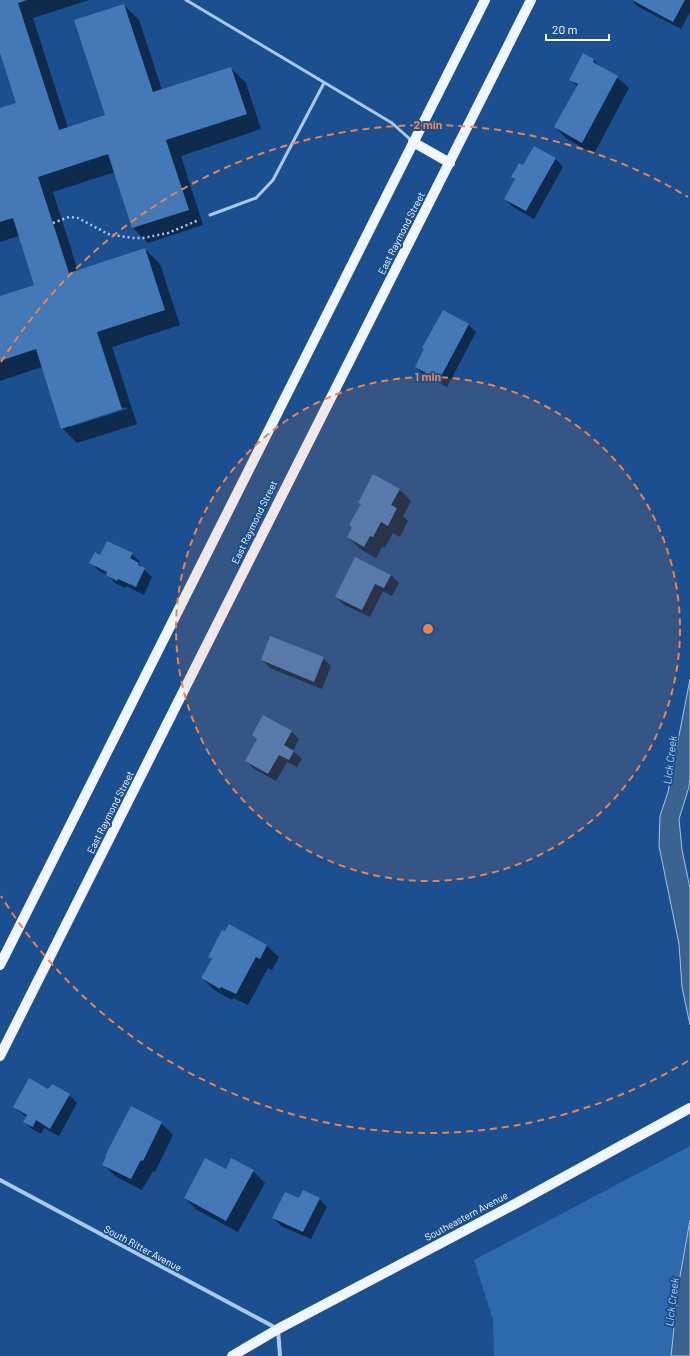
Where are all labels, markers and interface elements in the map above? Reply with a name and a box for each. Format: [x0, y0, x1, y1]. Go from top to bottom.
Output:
scale bar [546, 16, 609, 42]
text: 20 m [552, 22, 578, 36]
text: 2 min [414, 117, 442, 131]
street label: East Raymond Street [375, 189, 427, 276]
text: 1 min [415, 369, 441, 383]
street label: East Raymond Street [229, 478, 280, 566]
centre of rings [421, 622, 435, 636]
water label: Lick Creek [660, 734, 679, 785]
street label: East Raymond Street [84, 768, 136, 855]
street label: Southeastern Avenue [422, 1189, 510, 1243]
street label: South Ritter Avenue [102, 1222, 184, 1274]
water label: Lick Creek [662, 1276, 681, 1327]

